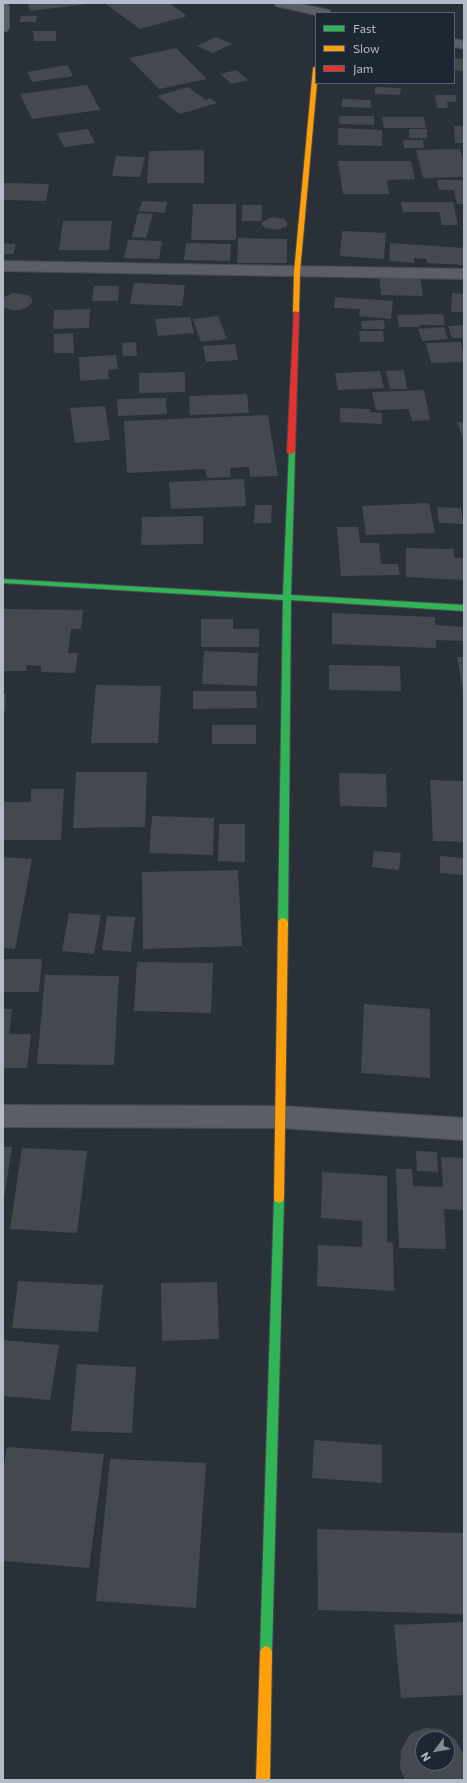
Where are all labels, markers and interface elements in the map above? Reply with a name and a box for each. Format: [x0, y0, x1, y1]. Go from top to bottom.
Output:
legend [315, 12, 455, 84]
text: Fast [353, 21, 376, 35]
text: Slow [353, 41, 380, 55]
text: Jam [353, 61, 373, 75]
north arrow [415, 1731, 455, 1771]
text: N [418, 1750, 433, 1764]

